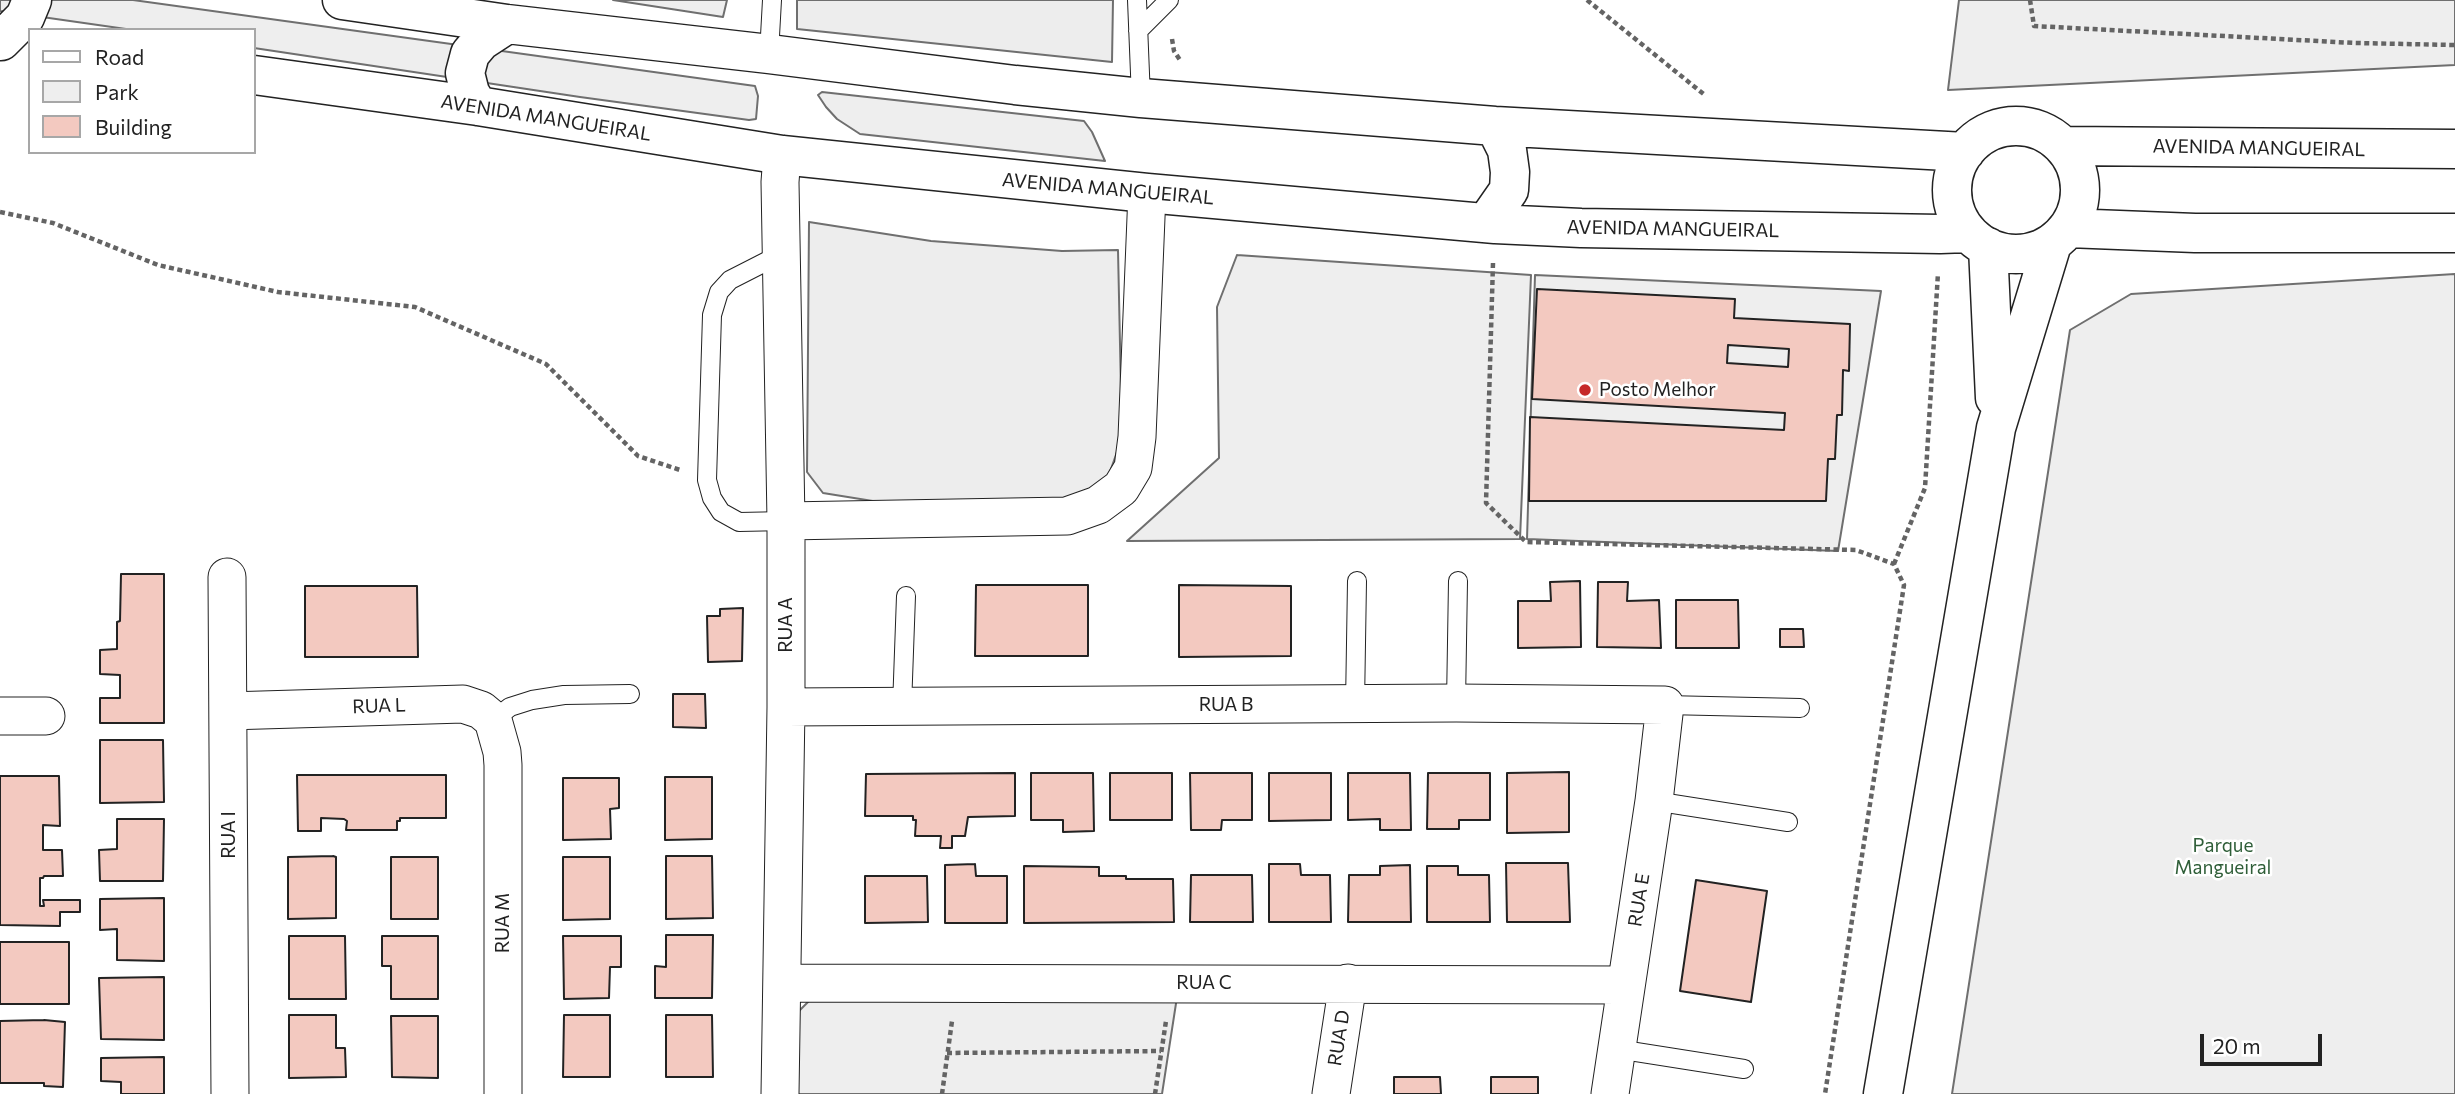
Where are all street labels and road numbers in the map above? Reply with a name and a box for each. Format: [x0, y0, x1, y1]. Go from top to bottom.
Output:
street label: AVENIDA MANGUEIRAL [439, 90, 653, 146]
street label: AVENIDA MANGUEIRAL [2153, 135, 2365, 161]
street label: AVENIDA MANGUEIRAL [1001, 168, 1215, 210]
street label: AVENIDA MANGUEIRAL [1567, 216, 1779, 242]
street label: RUA A [775, 597, 797, 653]
street label: RUA L [352, 694, 406, 718]
street label: RUA B [1199, 694, 1253, 716]
street label: RUA I [218, 811, 240, 859]
street label: RUA E [1624, 872, 1654, 928]
street label: RUA M [492, 893, 514, 953]
street label: RUA C [1176, 972, 1232, 994]
street label: RUA D [1323, 1008, 1355, 1068]

